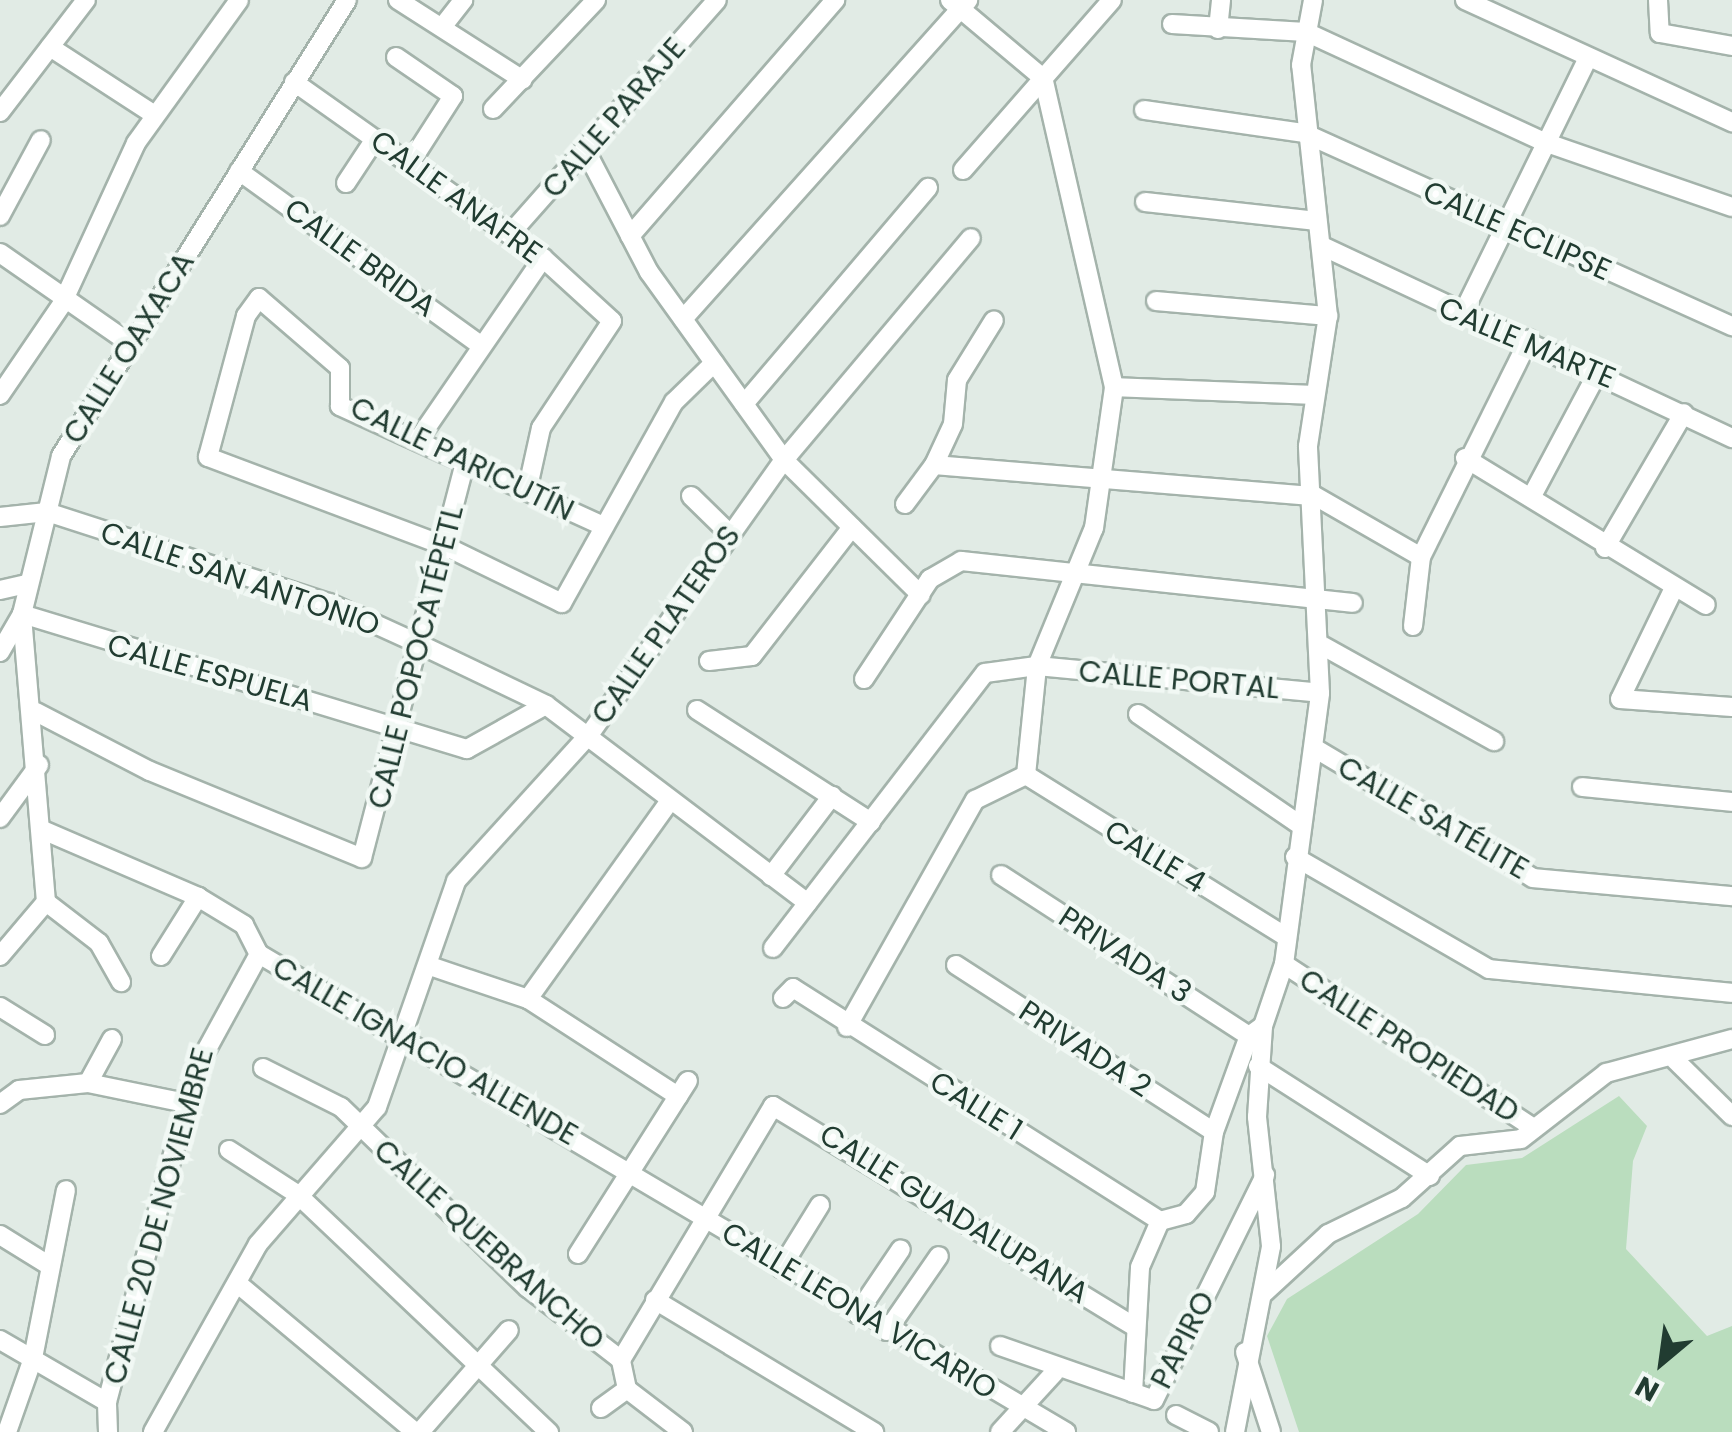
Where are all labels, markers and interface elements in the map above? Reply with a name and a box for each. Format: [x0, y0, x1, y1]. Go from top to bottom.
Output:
street label: CALLE PARAJE [535, 31, 693, 205]
street label: CALLE ANAFRE [363, 123, 549, 271]
street label: CALLE ECLIPSE [1417, 173, 1617, 289]
street label: CALLE BRIDA [277, 191, 443, 325]
street label: CALLE OAXACA [56, 246, 202, 450]
street label: CALLE MARTE [1433, 290, 1621, 396]
street label: CALLE PARICUTÍN [344, 389, 580, 529]
street label: CALLE POPOCATÉPETL [361, 501, 471, 813]
street label: CALLE SAN ANTONIO [96, 514, 384, 644]
street label: CALLE PLATEROS [584, 519, 748, 731]
street label: CALLE ESPUELA [103, 626, 317, 720]
street label: CALLE PORTAL [1077, 653, 1281, 707]
street label: CALLE SATÉLITE [1331, 749, 1535, 887]
street label: CALLE 4 [1098, 813, 1212, 901]
street label: PRIVADA 3 [1052, 899, 1198, 1011]
street label: CALLE IGNACIO ALLENDE [266, 949, 584, 1153]
street label: CALLE PROPIEDAD [1292, 962, 1526, 1130]
street label: PRIVADA 2 [1012, 993, 1158, 1105]
street label: CALLE 20 DE NOVIEMBRE [97, 1044, 221, 1388]
street label: CALLE 1 [923, 1064, 1029, 1148]
street label: CALLE GUADALUPANA [813, 1117, 1095, 1311]
street label: CALLE QUEBRANCHO [366, 1132, 612, 1358]
street label: CALLE LEONA VICARIO [715, 1215, 1003, 1407]
street label: PAPIRO [1143, 1285, 1223, 1395]
north arrow [1612, 1312, 1712, 1412]
text: N [1629, 1367, 1666, 1411]

